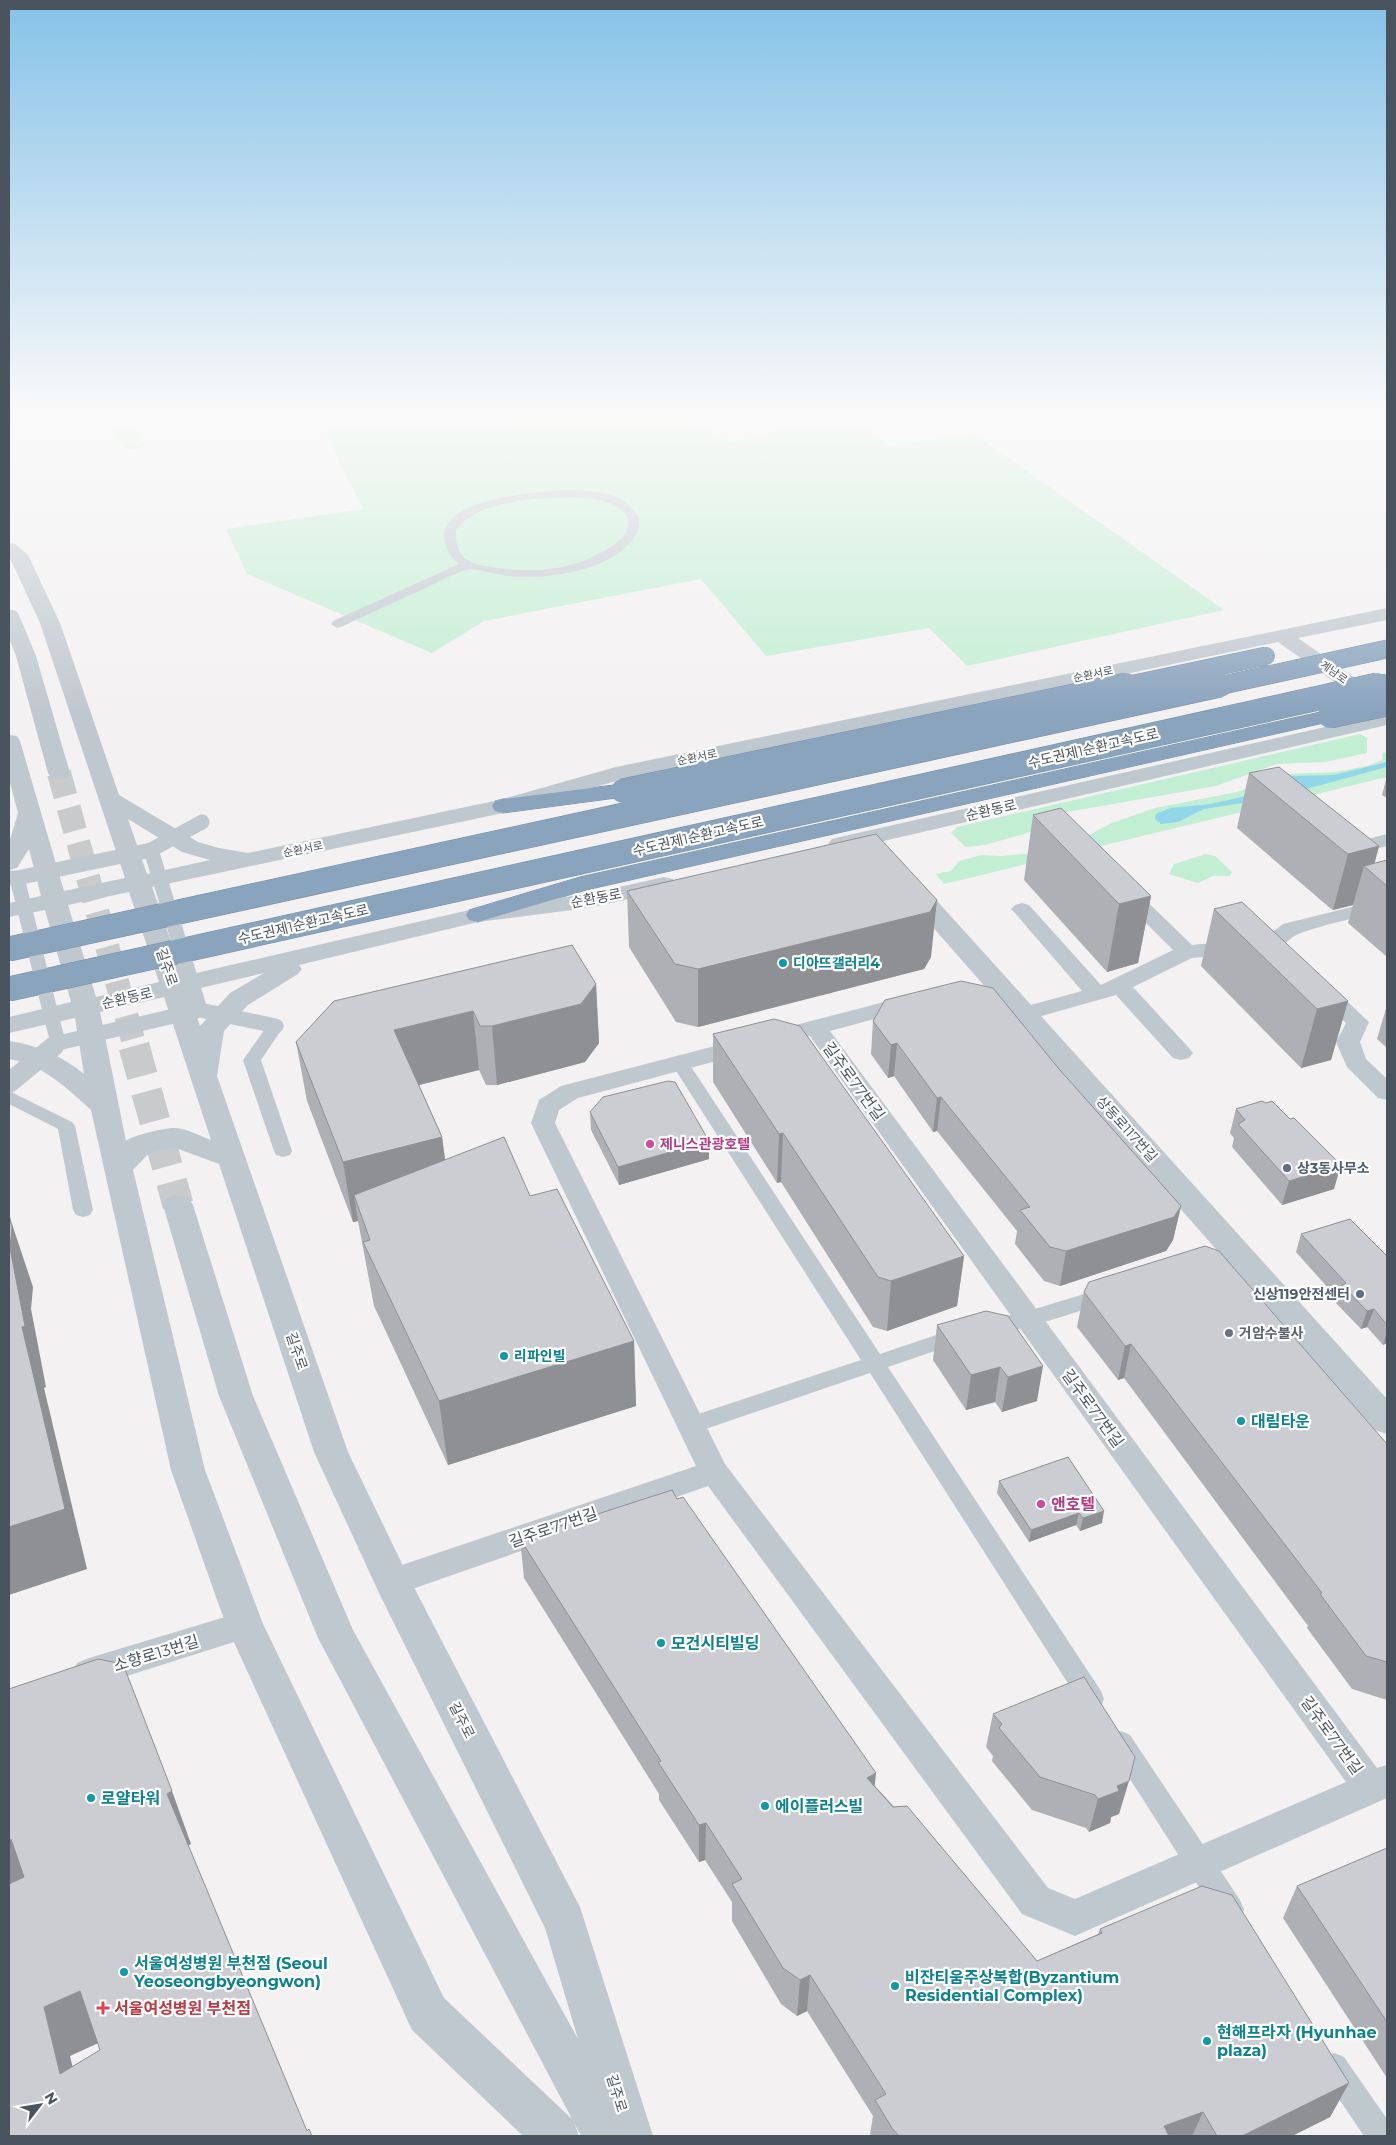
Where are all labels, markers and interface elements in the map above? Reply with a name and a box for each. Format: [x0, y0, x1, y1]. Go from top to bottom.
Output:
street label: 계남로 [1318, 658, 1350, 686]
street label: 순환서로 [1072, 663, 1114, 685]
street label: 수도권제1순환고속도로 [1026, 724, 1160, 772]
street label: 순환서로 [676, 746, 718, 768]
street label: 순환동로 [964, 795, 1018, 825]
street label: 수도권제1순환고속도로 [631, 812, 765, 860]
street label: 순환서로 [282, 838, 324, 860]
street label: 순환동로 [569, 884, 623, 912]
street label: 수도권제1순환고속도로 [236, 900, 370, 948]
street label: 길주로 [152, 946, 182, 988]
place label: 디아뜨갤러리4 [793, 954, 880, 972]
marker: 디아뜨갤러리4 [777, 957, 789, 969]
street label: 순환동로 [100, 983, 154, 1013]
street label: 길주로77번길 [819, 1038, 888, 1124]
street label: 상동로117번길 [1093, 1092, 1161, 1166]
place label: 제니스관광호텔 [660, 1135, 750, 1153]
marker: 제니스관광호텔 [644, 1138, 656, 1150]
place label: 상3동사무소 [1297, 1159, 1370, 1177]
marker: 상3동사무소 [1281, 1162, 1293, 1174]
place label: 신상119안전센터 [1253, 1285, 1350, 1303]
marker: 신상119안전센터 [1354, 1288, 1366, 1300]
place label: 거암수불사 [1239, 1324, 1304, 1342]
marker: 거암수불사 [1223, 1327, 1235, 1339]
street label: 길주로 [282, 1330, 312, 1372]
place label: 리파인빌 [514, 1347, 566, 1365]
marker: 리파인빌 [498, 1350, 510, 1362]
street label: 길주로77번길 [1058, 1365, 1127, 1451]
place label: 대림타운 [1251, 1412, 1310, 1431]
marker: 대림타운 [1235, 1415, 1247, 1427]
place label: 앤호텔 [1051, 1495, 1095, 1514]
marker: 앤호텔 [1035, 1498, 1047, 1510]
street label: 길주로77번길 [506, 1503, 600, 1552]
street label: 소향로13번길 [111, 1631, 201, 1675]
place label: 모건시티빌딩 [671, 1634, 759, 1653]
marker: 모건시티빌딩 [655, 1637, 667, 1649]
street label: 길주로77번길 [1297, 1692, 1366, 1778]
street label: 길주로 [445, 1699, 479, 1741]
place label: 로얄타워 [101, 1789, 160, 1808]
marker: 로얄타워 [85, 1792, 97, 1804]
place label: 에이플러스빌 [775, 1797, 863, 1816]
marker: 에이플러스빌 [759, 1800, 771, 1812]
place label: 서울여성병원 부천점 (Seoul Yeoseongbyeongwon) [133, 1954, 328, 1991]
marker: 서울여성병원 부천점 (Seoul Yeoseongbyeongwon) [118, 1966, 130, 1978]
place label: 비잔티움주상복합(Byzantium Residential Complex) [905, 1968, 1119, 2005]
marker: 비잔티움주상복합(Byzantium Residential Complex) [889, 1980, 901, 1992]
place label: 서울여성병원 부천점 [114, 1999, 251, 2018]
marker: 서울여성병원 부천점 [96, 2001, 110, 2015]
place label: 현해프라자 (Hyunhae plaza) [1217, 2023, 1376, 2060]
marker: 현해프라자 (Hyunhae plaza) [1201, 2035, 1213, 2047]
street label: 길주로 [603, 2072, 631, 2114]
north arrow [15, 2080, 65, 2130]
text: N [41, 2089, 62, 2108]

